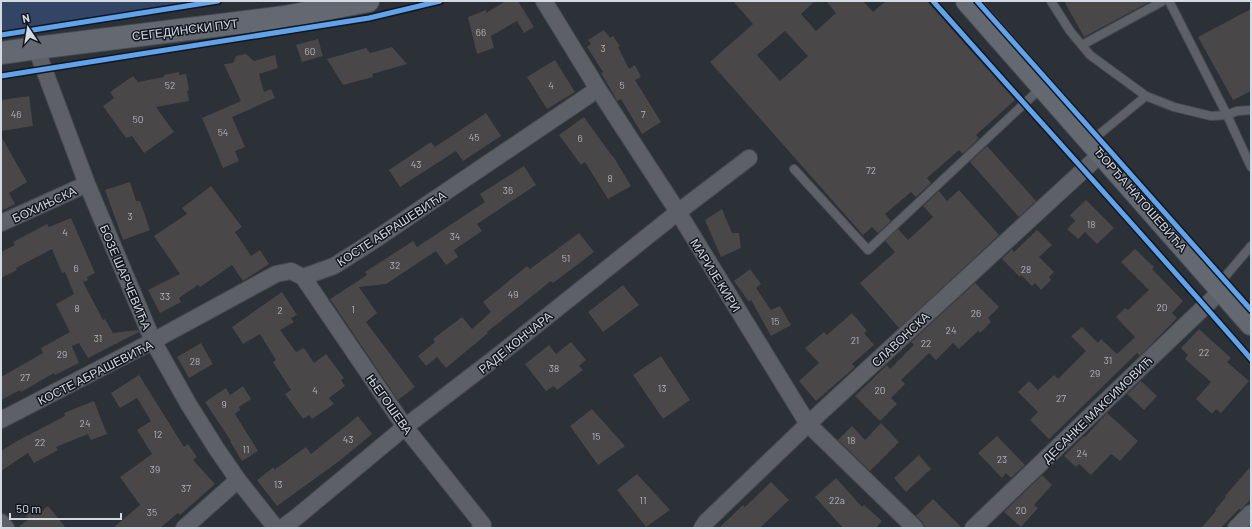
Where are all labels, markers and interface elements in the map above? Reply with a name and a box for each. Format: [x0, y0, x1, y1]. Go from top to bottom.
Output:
north arrow [8, 8, 48, 48]
text: N [21, 11, 31, 25]
street label: СЕГЕДИНСКИ ПУТ [131, 15, 240, 43]
house number: 66 [476, 26, 486, 38]
house number: 3 [600, 42, 606, 54]
house number: 60 [305, 45, 315, 57]
house number: 52 [165, 79, 175, 91]
house number: 4 [548, 79, 554, 91]
house number: 5 [619, 79, 625, 91]
house number: 46 [11, 108, 21, 120]
house number: 7 [641, 108, 646, 120]
house number: 50 [133, 113, 143, 125]
house number: 54 [218, 126, 228, 138]
house number: 45 [469, 131, 479, 143]
house number: 6 [577, 132, 583, 144]
street label: ЂОРЂА НАТОШЕВИЋА [1092, 144, 1190, 254]
house number: 43 [411, 158, 421, 170]
house number: 72 [866, 164, 876, 176]
house number: 8 [607, 172, 613, 184]
street label: БОХИЊСКА [10, 183, 78, 225]
house number: 36 [503, 184, 513, 196]
street label: КОСТЕ АБРАШЕВИЋА [334, 187, 448, 269]
house number: 3 [127, 210, 133, 222]
house number: 18 [1087, 218, 1095, 230]
street label: БОЗЕ ШАРЧЕВИЋА [98, 222, 154, 332]
house number: 4 [62, 226, 68, 238]
house number: 34 [450, 230, 460, 242]
street label: МАРИЈЕ КИРИ [688, 236, 744, 314]
house number: 51 [562, 252, 570, 264]
house number: 32 [390, 259, 400, 271]
house number: 6 [73, 262, 79, 274]
house number: 28 [1021, 263, 1031, 275]
house number: 49 [508, 288, 518, 300]
house number: 33 [160, 290, 170, 302]
house number: 20 [1156, 301, 1168, 313]
house number: 8 [74, 302, 80, 314]
house number: 1 [351, 303, 355, 315]
house number: 2 [277, 304, 283, 316]
house number: 26 [971, 307, 981, 319]
street label: РАДЕ КОНЧАРА [476, 308, 555, 377]
street label: СЛАВОНСКА [868, 309, 932, 369]
house number: 15 [771, 315, 779, 327]
house number: 24 [946, 324, 956, 336]
house number: 31 [94, 332, 102, 344]
house number: 21 [851, 334, 859, 346]
street label: КОСТЕ АБРАШЕВИЋА [35, 337, 155, 407]
house number: 22 [921, 337, 931, 349]
house number: 22 [1199, 346, 1209, 358]
house number: 29 [57, 348, 67, 360]
street label: ДЕСАНКЕ МАКСИМОВИЋ [1039, 353, 1155, 466]
house number: 31 [1104, 354, 1112, 366]
house number: 28 [190, 355, 200, 367]
house number: 38 [549, 362, 559, 374]
house number: 29 [1090, 367, 1100, 379]
house number: 27 [20, 371, 30, 383]
street label: ЊЕГОШЕВА [364, 371, 416, 437]
house number: 13 [658, 382, 666, 394]
house number: 4 [312, 384, 318, 396]
house number: 20 [874, 384, 886, 396]
house number: 27 [1056, 392, 1066, 404]
house number: 9 [221, 398, 227, 410]
house number: 24 [80, 417, 90, 429]
house number: 12 [154, 428, 162, 440]
house number: 15 [592, 430, 600, 442]
house number: 43 [343, 433, 353, 445]
house number: 18 [847, 434, 855, 446]
house number: 22 [35, 436, 45, 448]
house number: 11 [242, 443, 250, 455]
house number: 24 [1077, 447, 1087, 459]
house number: 23 [997, 453, 1007, 465]
house number: 39 [150, 463, 160, 475]
house number: 13 [274, 478, 282, 490]
house number: 37 [181, 482, 191, 494]
house number: 11 [639, 494, 647, 506]
house number: 22a [829, 494, 845, 506]
scale bar [10, 495, 121, 521]
text: 50 m [16, 501, 41, 515]
house number: 20 [1015, 504, 1027, 516]
house number: 35 [147, 506, 157, 518]

